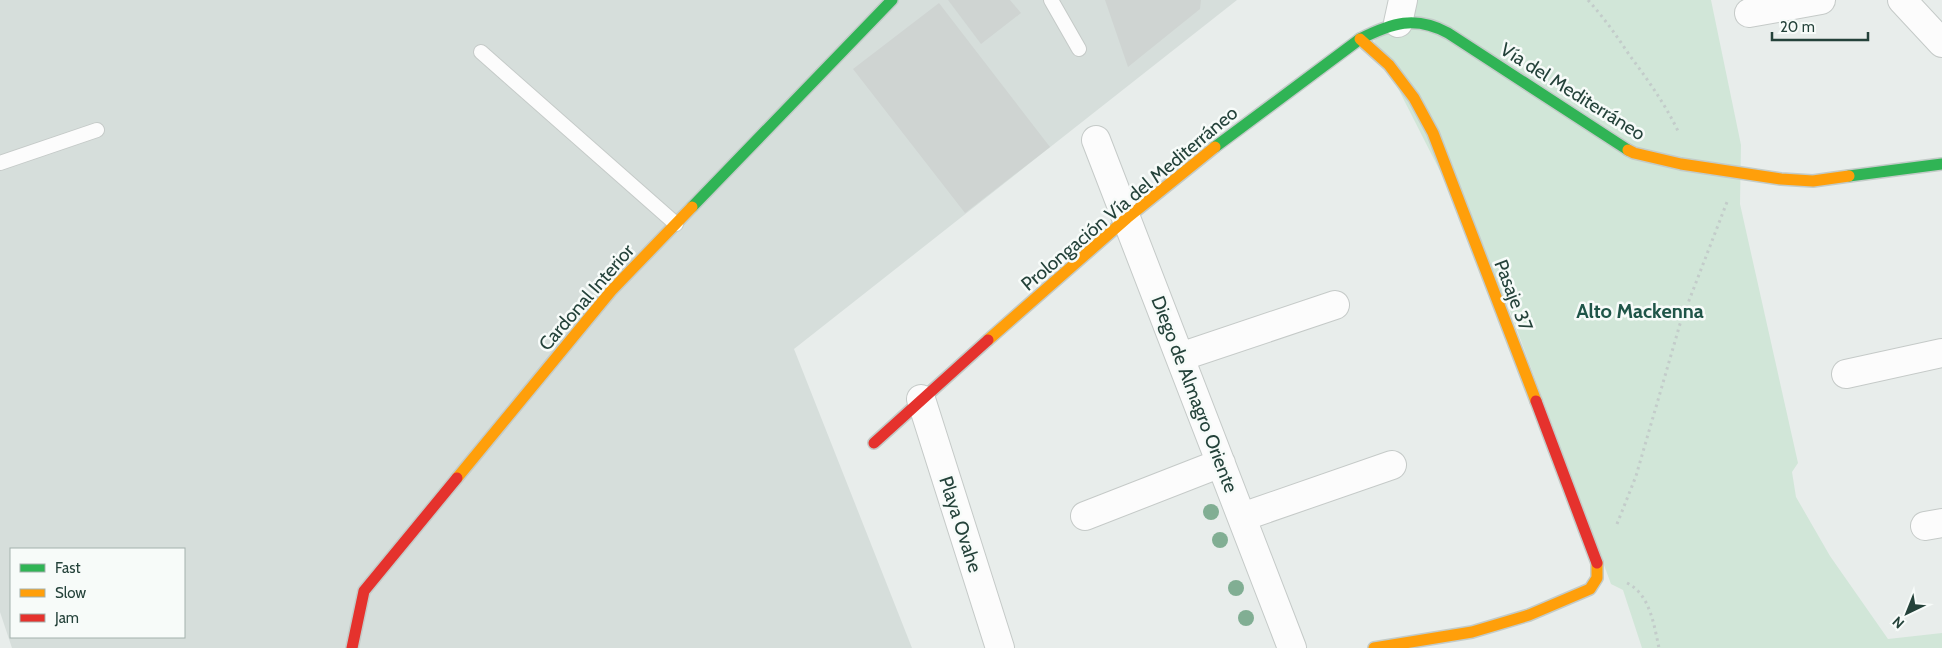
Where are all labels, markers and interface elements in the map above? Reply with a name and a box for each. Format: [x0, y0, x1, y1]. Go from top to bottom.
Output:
scale bar [1772, 10, 1868, 42]
text: 20 m [1780, 18, 1815, 36]
street label: Vía del Mediterráneo [1496, 38, 1649, 145]
street label: Prolongación Vía del Mediterráneo [1017, 101, 1242, 296]
street label: Cardonal Interior [534, 239, 639, 355]
street label: Pasaje 37 [1489, 256, 1538, 335]
street label: Diego de Almagro Oriente [1146, 293, 1243, 496]
district label: Alto Mackenna [1576, 299, 1704, 323]
street label: Playa Ovahe [934, 473, 987, 575]
legend [10, 548, 185, 638]
text: Fast [55, 559, 80, 577]
text: Slow [55, 584, 86, 602]
north arrow [1882, 588, 1932, 638]
text: Jam [54, 609, 79, 627]
text: N [1888, 613, 1908, 632]

